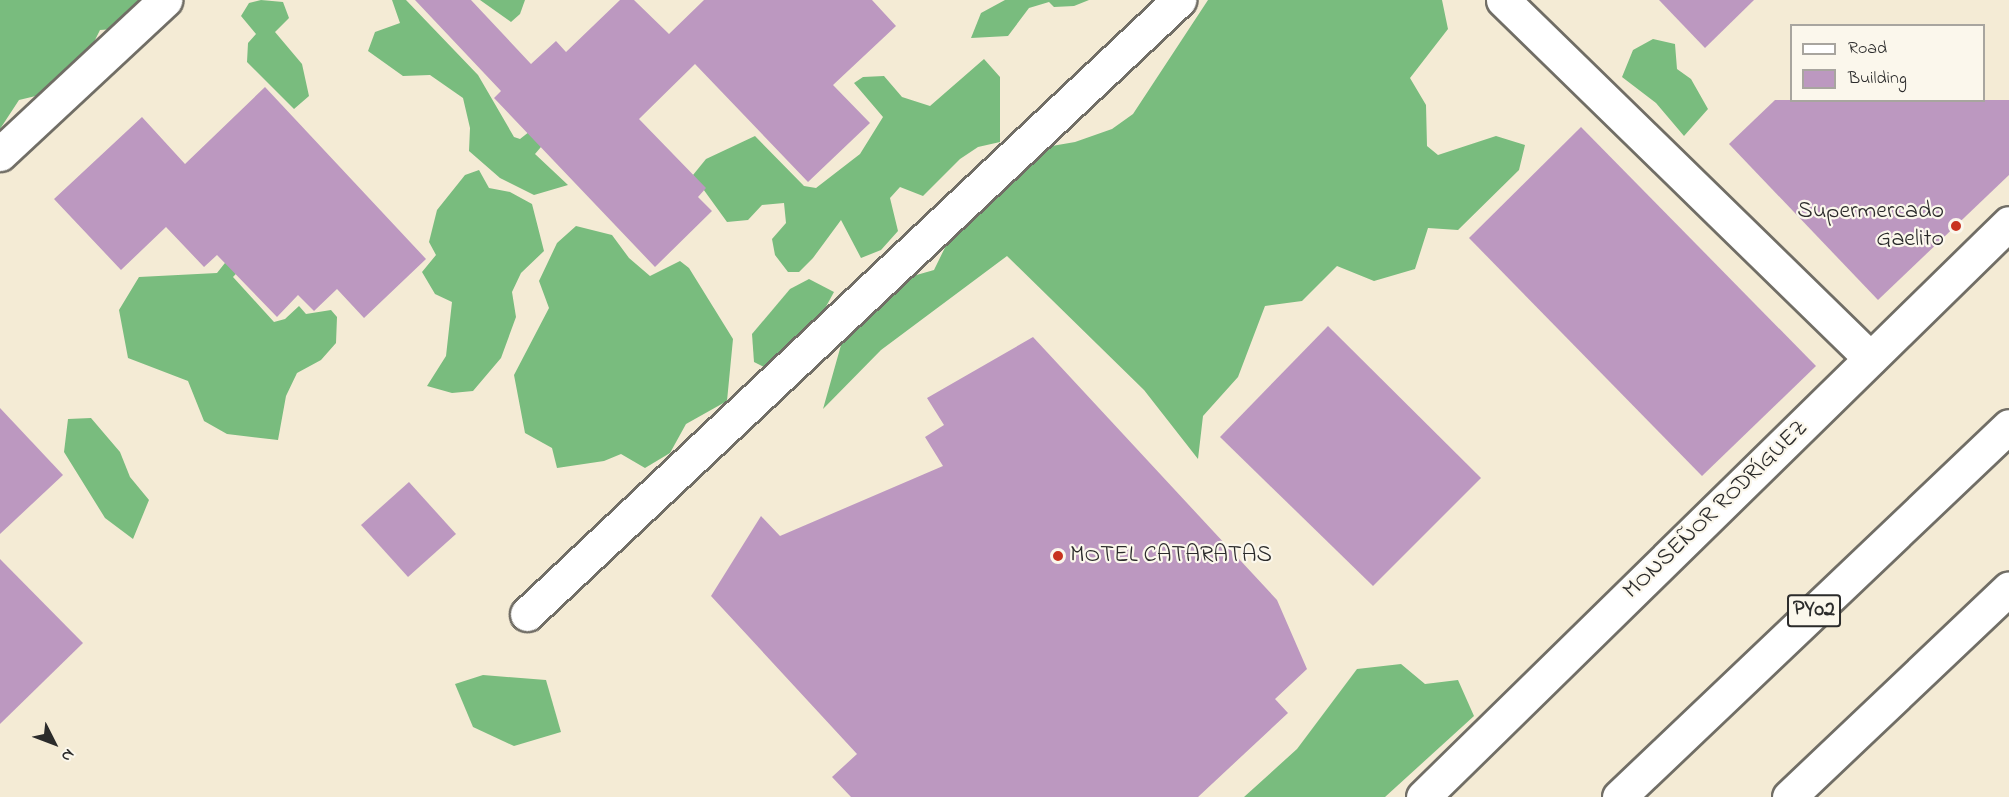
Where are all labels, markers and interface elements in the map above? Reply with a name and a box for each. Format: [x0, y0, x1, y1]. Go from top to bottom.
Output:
legend [1790, 24, 1985, 102]
text: Road [1848, 36, 1887, 62]
text: Building [1848, 66, 1907, 92]
place label: Supermercado Gaelito [1797, 198, 1944, 254]
marker: Supermercado Gaelito [1949, 219, 1963, 233]
street label: MONSEÑOR RODRÍGUEZ [1618, 414, 1814, 606]
place label: MOTEL CATARATAS [1070, 542, 1272, 570]
marker: MOTEL CATARATAS [1051, 549, 1065, 563]
road number: PY02 [1787, 592, 1841, 630]
north arrow [24, 713, 84, 773]
text: N [55, 743, 80, 767]

